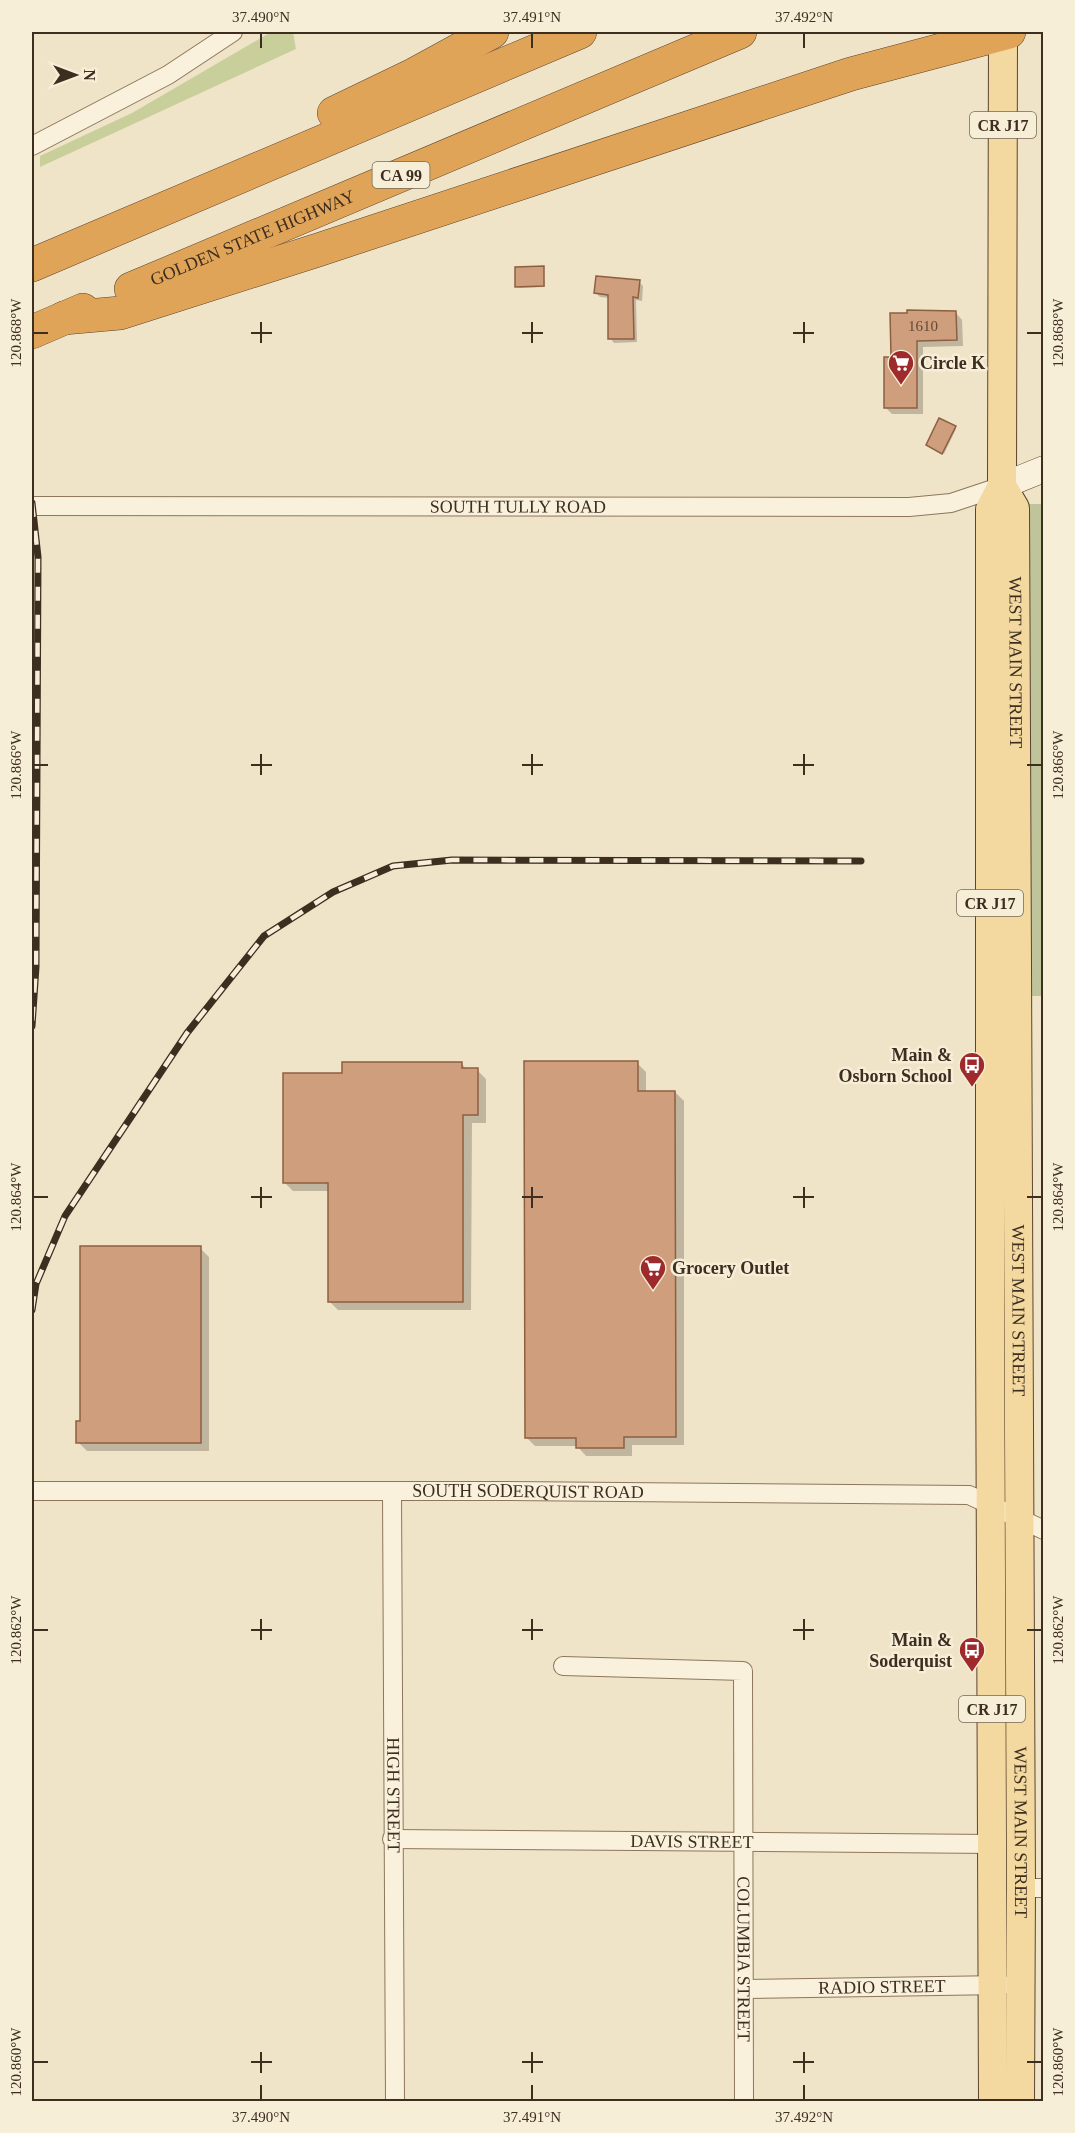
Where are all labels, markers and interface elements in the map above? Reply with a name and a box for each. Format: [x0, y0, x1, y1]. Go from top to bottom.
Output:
text: 37.490°N [232, 9, 290, 25]
text: 37.491°N [503, 9, 561, 25]
text: 37.492°N [775, 9, 833, 25]
north arrow [45, 45, 105, 105]
text: N [81, 69, 98, 81]
road number: CR J17 [970, 112, 1036, 138]
road number: CA 99 [372, 162, 430, 188]
street label: GOLDEN STATE HIGHWAY [147, 186, 358, 290]
text: 120.868°W [8, 298, 24, 367]
text: 120.868°W [1050, 298, 1066, 367]
house number: 1610 [908, 318, 938, 334]
supermarket icon: Circle K [886, 348, 916, 386]
place label: Circle K [920, 353, 985, 373]
street label: SOUTH TULLY ROAD [430, 496, 606, 517]
street label: WEST MAIN STREET [1005, 577, 1026, 748]
text: 120.866°W [8, 730, 24, 799]
text: 120.866°W [1050, 730, 1066, 799]
road number: CR J17 [957, 890, 1023, 916]
place label: Main & Osborn School [838, 1045, 952, 1086]
bus stop icon: Main & Osborn School [957, 1050, 987, 1088]
text: 120.864°W [8, 1162, 24, 1231]
text: 120.864°W [1050, 1162, 1066, 1231]
street label: WEST MAIN STREET [1008, 1225, 1029, 1396]
supermarket icon: Grocery Outlet [638, 1253, 668, 1291]
place label: Grocery Outlet [672, 1258, 789, 1278]
street label: SOUTH SODERQUIST ROAD [412, 1481, 644, 1502]
text: 120.862°W [8, 1595, 24, 1664]
text: 120.862°W [1050, 1595, 1066, 1664]
place label: Main & Soderquist [869, 1630, 952, 1671]
bus stop icon: Main & Soderquist [957, 1635, 987, 1673]
road number: CR J17 [959, 1696, 1025, 1722]
street label: HIGH STREET [383, 1737, 404, 1853]
street label: WEST MAIN STREET [1010, 1747, 1031, 1918]
street label: DAVIS STREET [630, 1831, 754, 1852]
street label: COLUMBIA STREET [733, 1876, 754, 2042]
street label: RADIO STREET [818, 1976, 946, 1998]
text: 120.860°W [8, 2027, 24, 2096]
text: 120.860°W [1050, 2027, 1066, 2096]
text: 37.490°N [232, 2109, 290, 2125]
text: 37.491°N [503, 2109, 561, 2125]
text: 37.492°N [775, 2109, 833, 2125]

